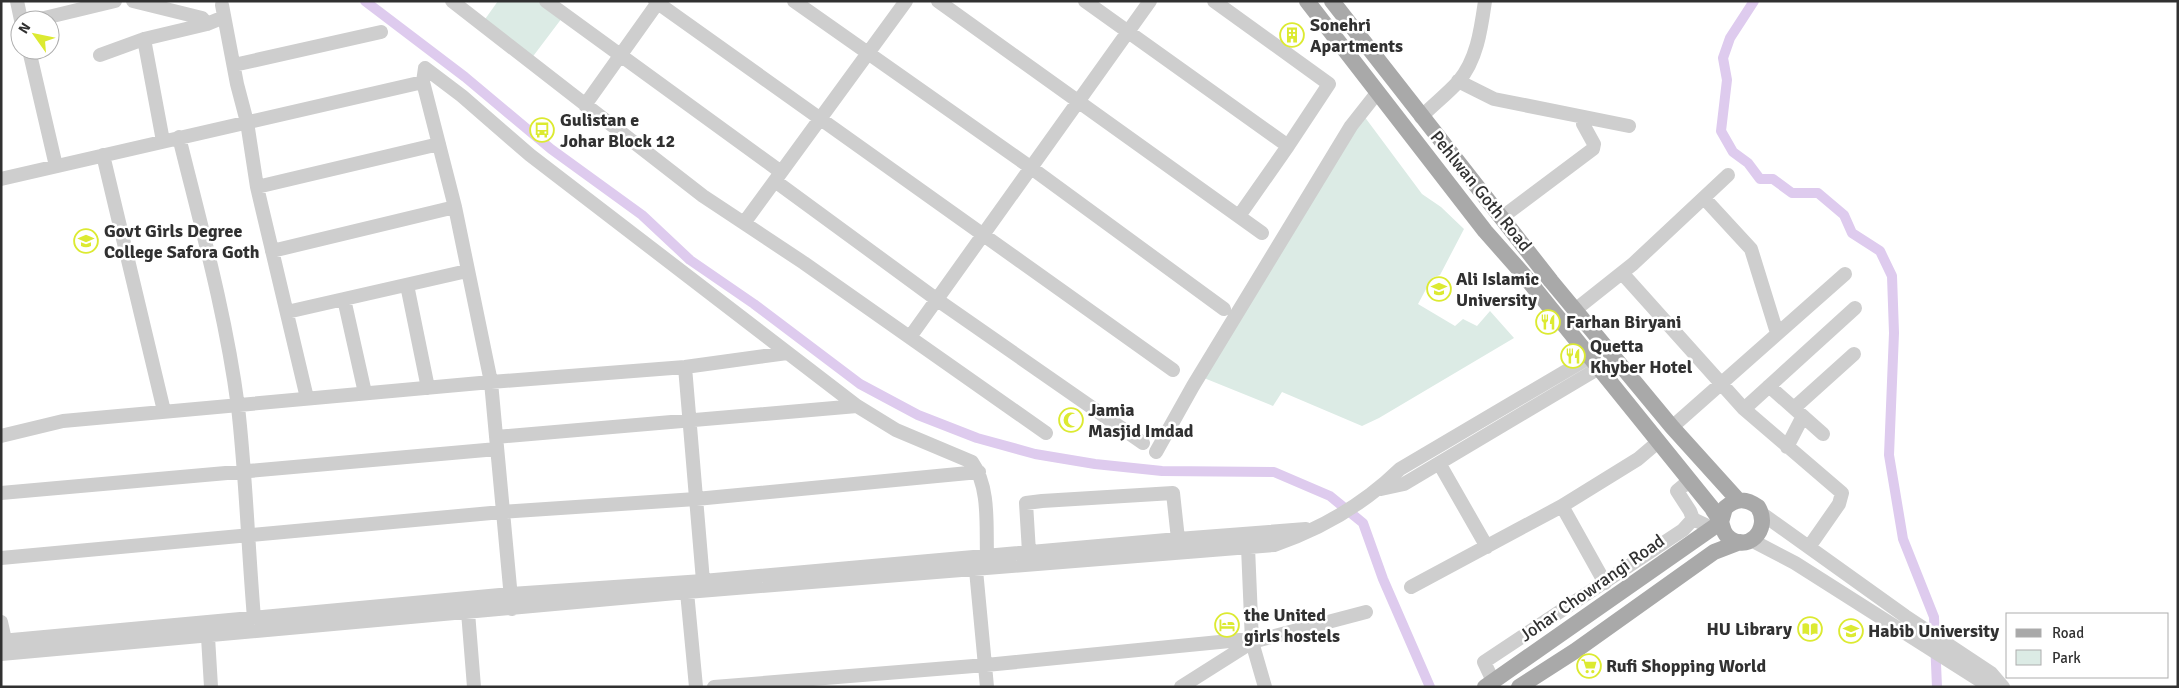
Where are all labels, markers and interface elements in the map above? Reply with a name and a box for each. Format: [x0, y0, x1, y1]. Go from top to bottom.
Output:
north arrow [10, 10, 60, 60]
place label: Sonehri Apartments [1310, 14, 1403, 57]
text: N [15, 19, 34, 37]
building icon: Sonehri Apartments [1279, 22, 1305, 48]
place label: Gulistan e Johar Block 12 [560, 109, 675, 152]
bus stop icon: Gulistan e Johar Block 12 [529, 117, 555, 143]
street label: Pehlwan Goth Road [1426, 126, 1536, 256]
place label: Govt Girls Degree College Safora Goth [104, 220, 260, 263]
school or university icon: Govt Girls Degree College Safora Goth [73, 228, 99, 254]
place label: Ali Islamic University [1456, 268, 1540, 311]
school or university icon: Ali Islamic University [1426, 276, 1452, 302]
restaurant icon: Farhan Biryani [1535, 309, 1561, 335]
place label: Farhan Biryani [1566, 311, 1681, 333]
place label: Quetta Khyber Hotel [1590, 335, 1693, 378]
restaurant icon: Quetta Khyber Hotel [1560, 343, 1586, 369]
place label: Jamia Masjid Imdad [1088, 399, 1194, 442]
mosque icon: Jamia Masjid Imdad [1058, 407, 1084, 433]
street label: Johar Chowrangi Road [1515, 530, 1669, 646]
place label: the United girls hostels [1243, 604, 1340, 647]
hotel icon: the United girls hostels [1214, 612, 1240, 638]
legend [2006, 613, 2169, 678]
library icon: HU Library [1797, 616, 1823, 642]
place label: HU Library [1706, 618, 1792, 640]
school or university icon: Habib University [1838, 618, 1864, 644]
place label: Habib University [1868, 620, 1999, 642]
text: Road [2052, 624, 2084, 642]
text: Park [2052, 649, 2081, 667]
supermarket icon: Rufi Shopping World [1576, 653, 1602, 679]
place label: Rufi Shopping World [1606, 655, 1767, 677]

